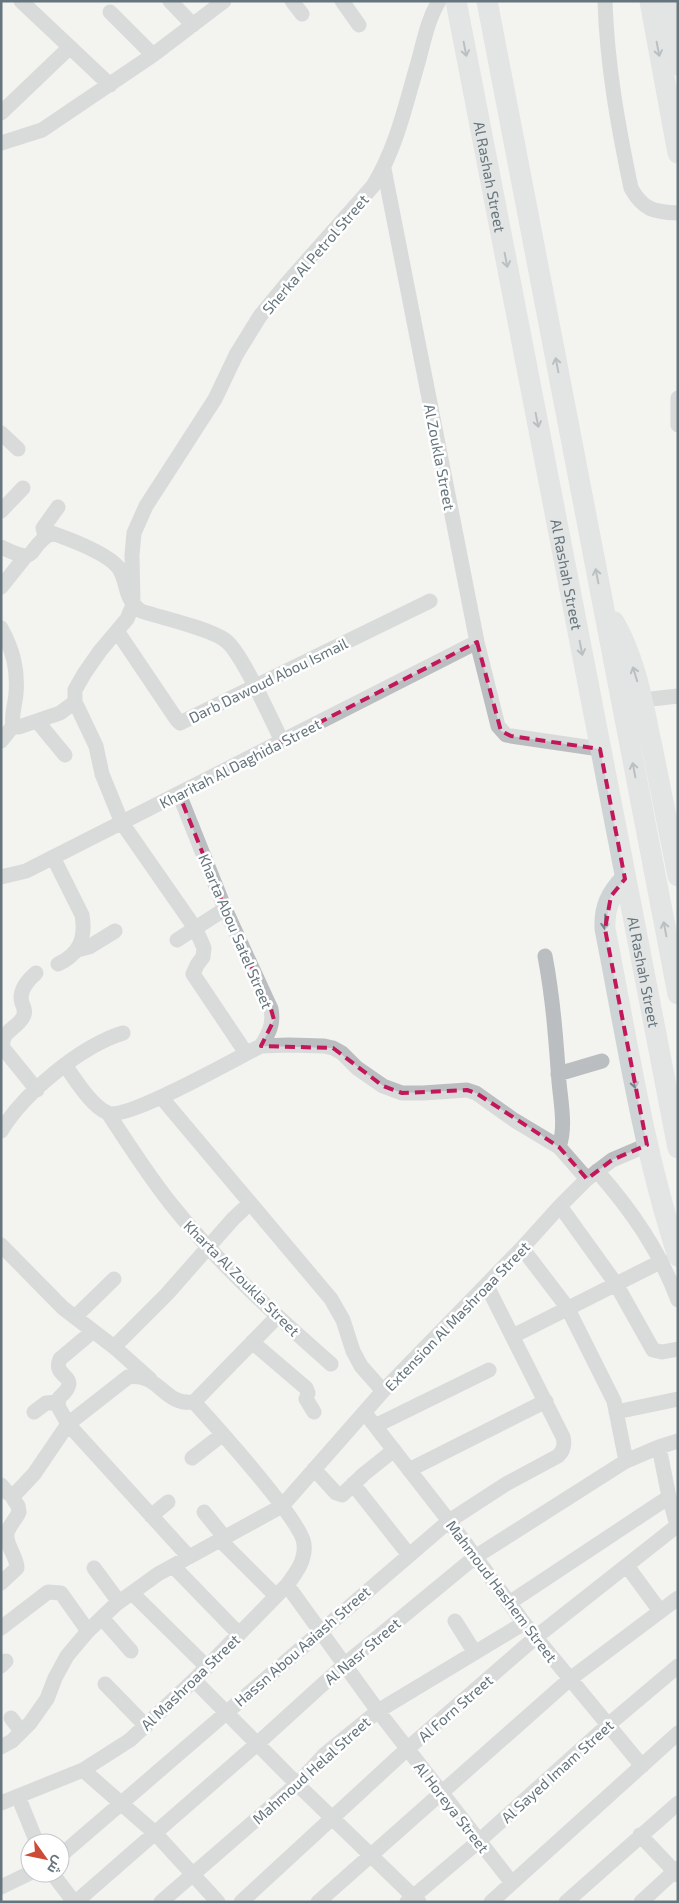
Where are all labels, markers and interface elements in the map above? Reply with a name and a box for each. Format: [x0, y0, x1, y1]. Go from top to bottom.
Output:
one-way arrow [461, 41, 470, 57]
one-way arrow [654, 41, 664, 57]
street label: Al Rashah Street [470, 120, 510, 234]
street label: Sherka Al Petrol Street [258, 190, 372, 318]
one-way arrow [501, 252, 511, 268]
one-way arrow [551, 357, 561, 373]
street label: Al Zoukla Street [421, 402, 459, 512]
one-way arrow [532, 411, 542, 427]
street label: Al Rashah Street [547, 517, 587, 632]
one-way arrow [592, 568, 601, 584]
street label: Darb Dawoud Abou Ismail [186, 633, 351, 726]
one-way arrow [576, 640, 586, 656]
one-way arrow [629, 666, 639, 682]
street label: Kharitah Al Daghida Street [156, 714, 324, 812]
one-way arrow [629, 762, 639, 778]
street label: Kharta Abou Satel Street [195, 851, 277, 1011]
one-way arrow [600, 913, 610, 929]
street label: Al Rashah Street [624, 915, 664, 1029]
one-way arrow [660, 922, 670, 938]
one-way arrow [630, 1073, 639, 1089]
street label: Kharta Al Zoukla Street [180, 1216, 304, 1340]
street label: Extension Al Mashroaa Street [381, 1237, 533, 1394]
street label: Mahmoud Hashem Street [443, 1516, 561, 1666]
street label: Hassn Abou Aaiash Street [230, 1582, 374, 1710]
street label: Al Nasr Street [320, 1614, 404, 1688]
street label: Al Mashroaa Street [137, 1630, 243, 1734]
street label: Al Forn Street [414, 1671, 496, 1745]
street label: Mahmoud Helal Street [248, 1712, 374, 1828]
street label: Al Sayed Imam Street [497, 1716, 617, 1826]
street label: Al Horeya Street [411, 1758, 493, 1856]
north arrow [20, 1833, 70, 1883]
text: ش [43, 1853, 68, 1878]

